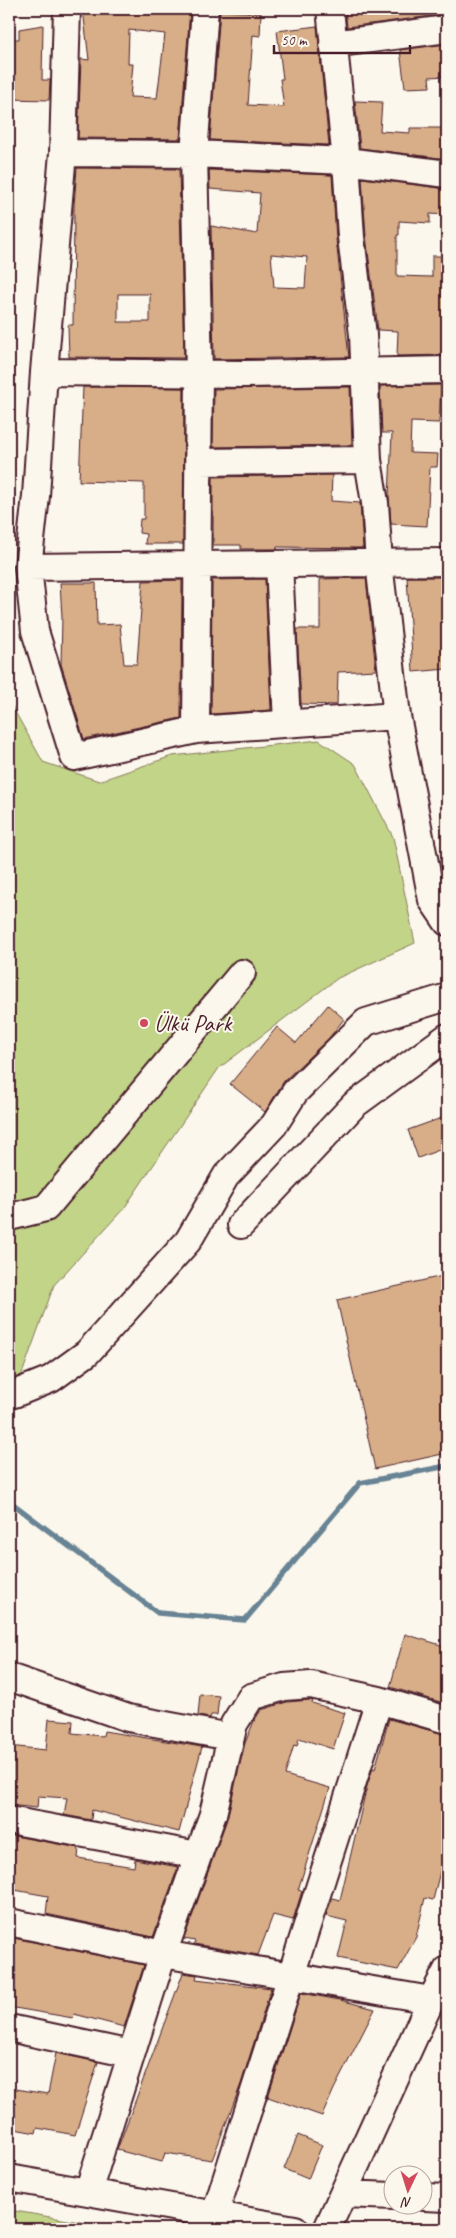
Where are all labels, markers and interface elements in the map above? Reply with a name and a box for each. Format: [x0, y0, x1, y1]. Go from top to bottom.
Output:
scale bar [274, 22, 410, 54]
text: 50 m [281, 31, 308, 50]
place label: Ülkü Park [154, 1008, 233, 1038]
marker: Ülkü Park [138, 1017, 150, 1029]
north arrow [384, 2166, 434, 2216]
text: N [400, 2194, 412, 2211]

